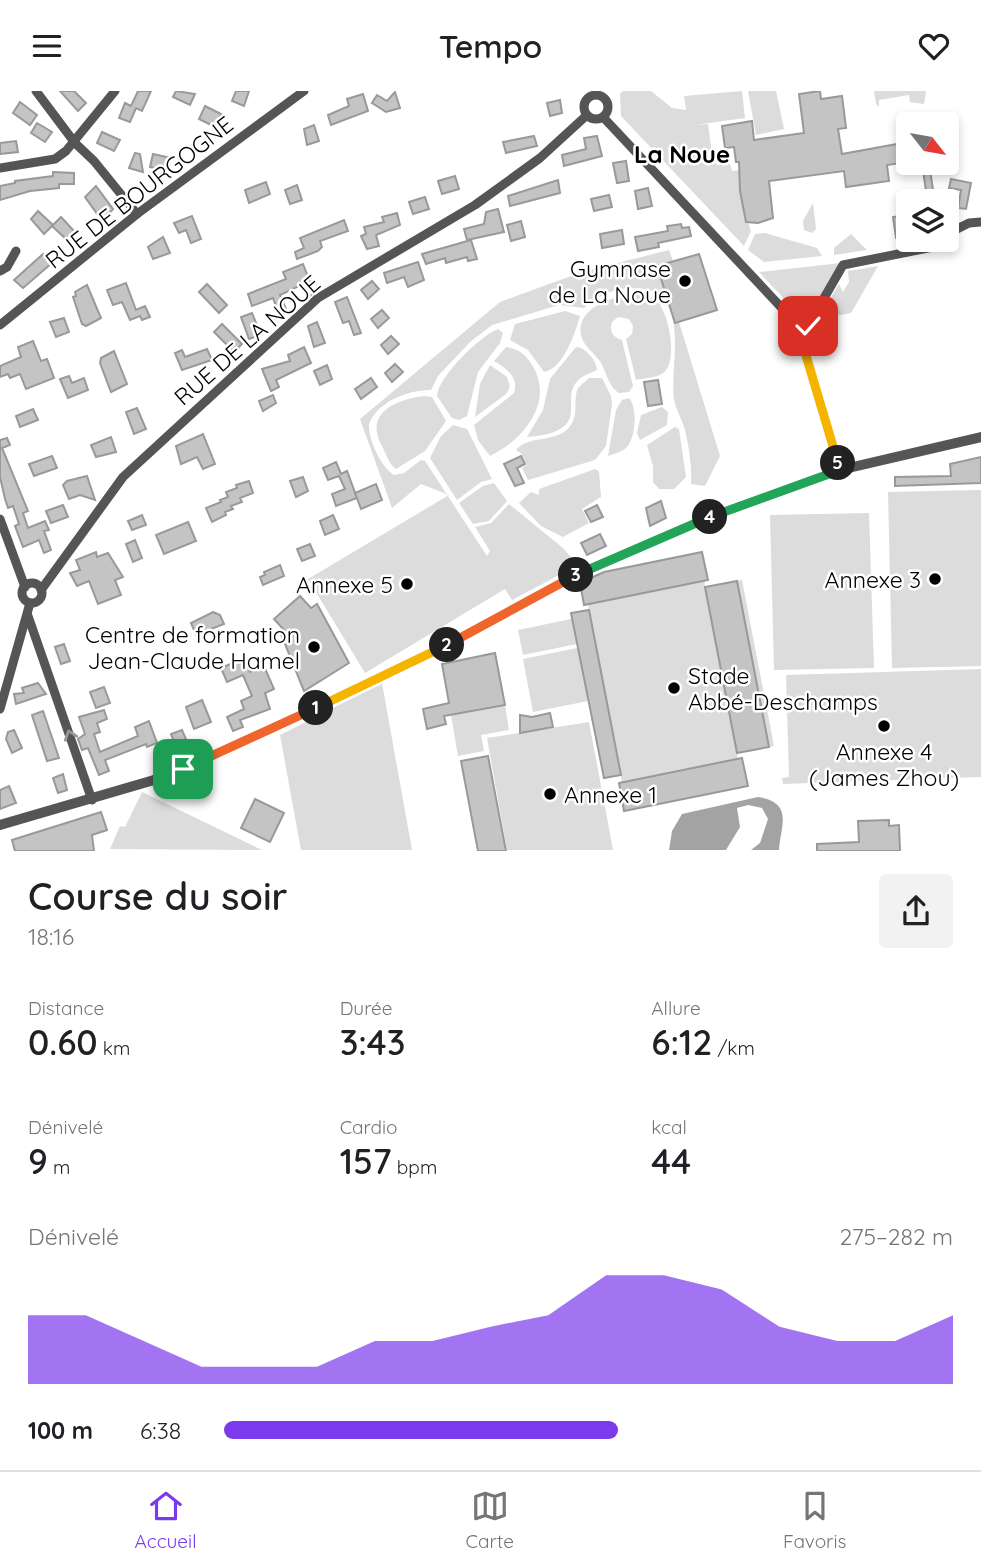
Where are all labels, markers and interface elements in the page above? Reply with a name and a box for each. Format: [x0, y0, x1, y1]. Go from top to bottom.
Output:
text: Tempo [439, 26, 542, 66]
icon: menu [28, 27, 66, 65]
icon: heart [915, 27, 953, 65]
street label: RUE DE BOURGOGNE [39, 110, 239, 274]
north arrow [896, 112, 959, 175]
map controls [896, 112, 959, 252]
district label: La Noue [634, 139, 730, 169]
button: layers [896, 189, 959, 252]
place label: Gymnase de La Noue [549, 254, 671, 309]
street label: RUE DE LA NOUE [168, 269, 326, 411]
marker: Gymnase de La Noue [677, 273, 693, 289]
pin [778, 296, 838, 356]
icon: check [789, 307, 827, 345]
pin: 5 [820, 445, 856, 481]
text: 5 [832, 450, 843, 474]
pin: 4 [692, 499, 728, 535]
text: 4 [704, 504, 715, 528]
pin: 3 [558, 557, 594, 593]
text: 3 [570, 562, 581, 586]
place label: Annexe 3 [825, 565, 921, 594]
place label: Annexe 5 [296, 570, 393, 599]
marker: Annexe 3 [927, 571, 943, 587]
marker: Annexe 5 [399, 576, 415, 592]
place label: Centre de formation Jean-Claude Hamel [85, 620, 300, 675]
pin: 2 [430, 627, 464, 663]
text: 2 [441, 632, 452, 656]
marker: Centre de formation Jean-Claude Hamel [306, 639, 322, 655]
place label: Stade Abbé-Deschamps [688, 661, 878, 716]
marker: Stade Abbé-Deschamps [666, 680, 682, 696]
pin: 1 [298, 691, 334, 725]
text: 1 [312, 695, 319, 719]
marker: Annexe 4 (James Zhou) [876, 718, 892, 734]
one-way arrow [64, 729, 78, 741]
place label: Annexe 4 (James Zhou) [809, 737, 959, 792]
pin [153, 739, 213, 799]
icon: arrive [164, 750, 202, 788]
place label: Annexe 1 [564, 780, 657, 809]
marker: Annexe 1 [542, 786, 558, 802]
text: Course du soir [28, 872, 287, 920]
button: share [879, 874, 953, 948]
text: 18:16 [28, 922, 74, 951]
text: Distance [28, 996, 104, 1020]
text: Durée [340, 996, 393, 1020]
text: Allure [651, 996, 701, 1020]
text: 0.60 [28, 1020, 98, 1064]
text: 3:43 [340, 1020, 405, 1064]
text: 6:12 [651, 1020, 712, 1064]
text: km [98, 1036, 130, 1060]
text: /km [712, 1036, 755, 1060]
text: Dénivelé [28, 1115, 103, 1139]
text: Cardio [340, 1115, 398, 1139]
text: kcal [651, 1115, 687, 1139]
text: 9 [28, 1139, 48, 1183]
text: 157 [340, 1139, 392, 1183]
text: 44 [651, 1139, 691, 1183]
text: m [48, 1155, 70, 1179]
text: bpm [392, 1155, 437, 1179]
text: Dénivelé [28, 1222, 119, 1251]
text: 275–282 m [839, 1222, 953, 1251]
text: 100 m [28, 1416, 93, 1445]
text: 6:38 [140, 1416, 181, 1445]
tab: Accueil [135, 1487, 197, 1553]
tab: Carte [466, 1487, 514, 1553]
tab: Favoris [783, 1487, 846, 1553]

